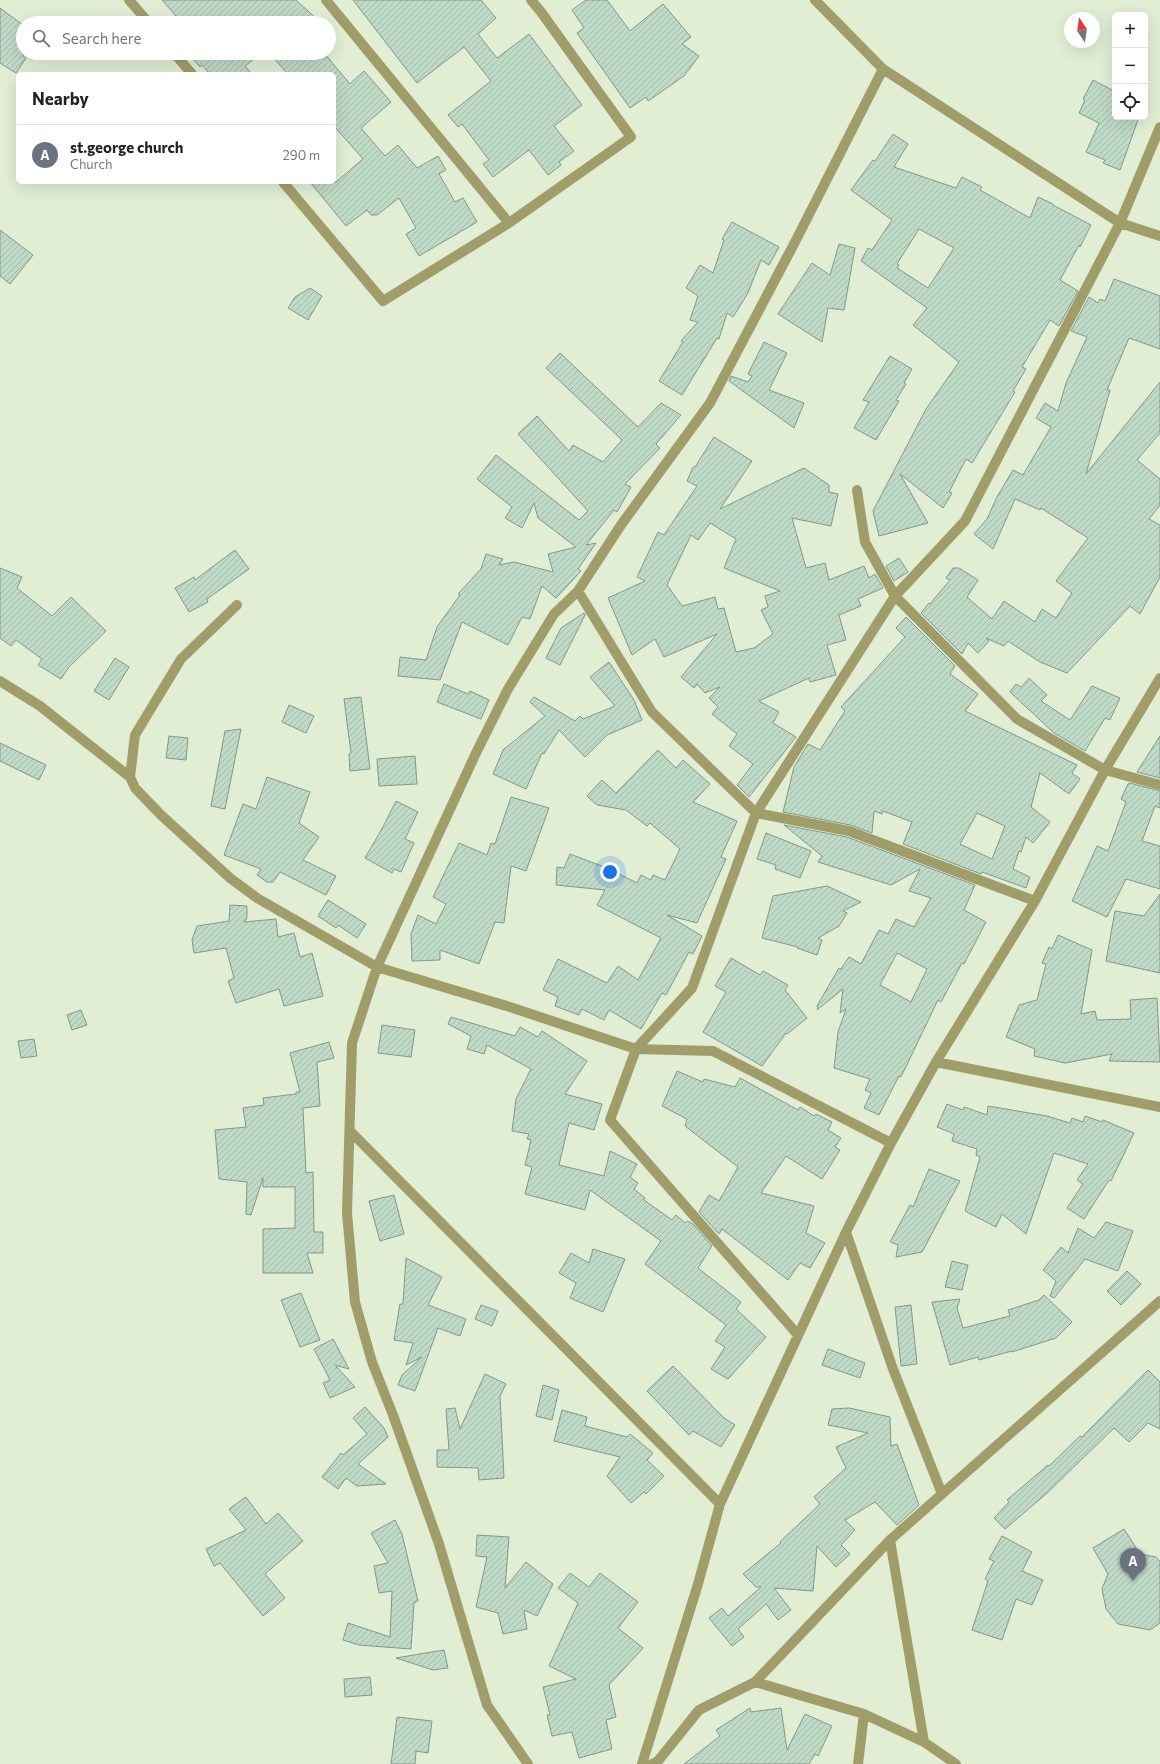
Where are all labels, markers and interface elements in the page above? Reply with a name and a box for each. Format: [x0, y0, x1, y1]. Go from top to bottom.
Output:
north arrow [1064, 12, 1100, 48]
map controls [1112, 12, 1148, 120]
button: + [1112, 12, 1148, 48]
search box [16, 16, 336, 60]
icon: search [30, 27, 52, 49]
text: Search here [62, 29, 141, 47]
button: − [1112, 48, 1148, 84]
button: locate [1112, 84, 1148, 120]
text: Nearby [32, 88, 89, 109]
text: st.george church [70, 138, 183, 156]
text: A [40, 147, 50, 163]
text: 290 m [283, 147, 320, 163]
text: Church [70, 156, 112, 172]
your location [600, 862, 620, 882]
pin: A [1120, 1548, 1146, 1581]

